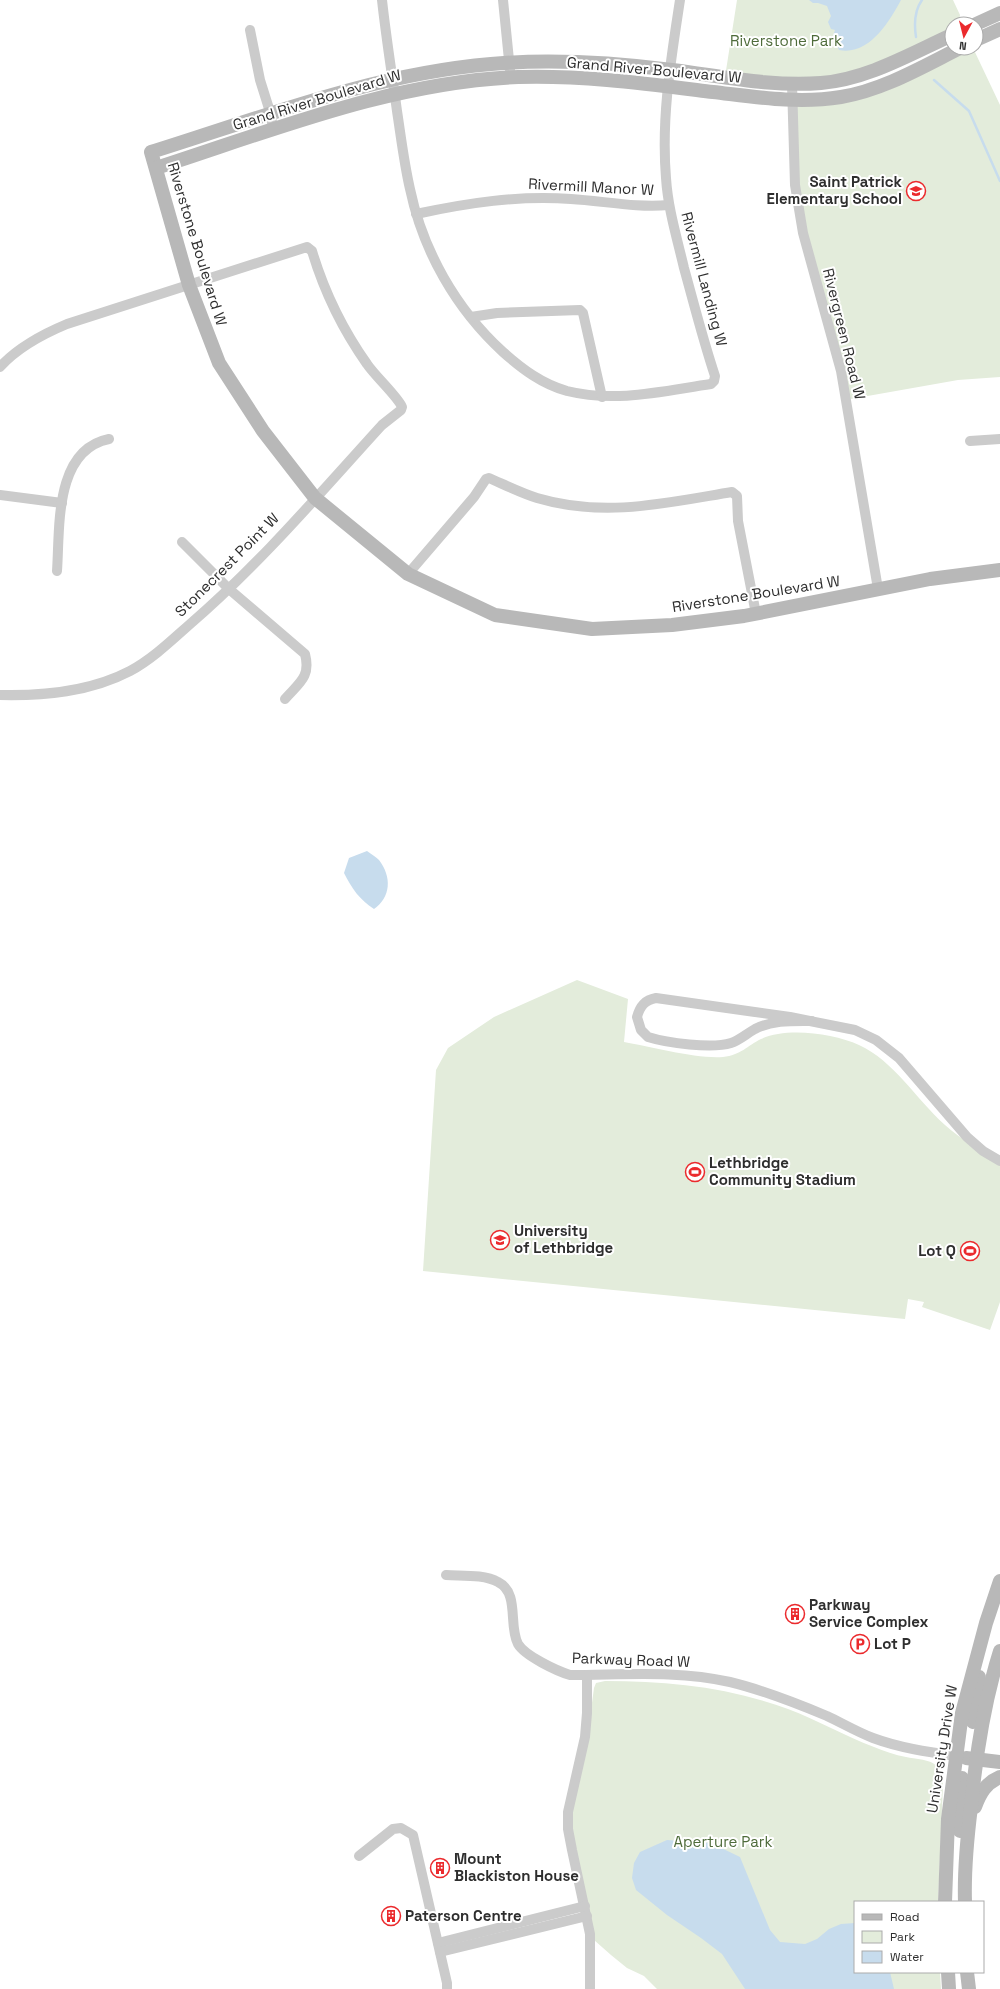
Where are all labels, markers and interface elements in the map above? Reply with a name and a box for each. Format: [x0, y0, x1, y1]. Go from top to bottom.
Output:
north arrow [944, 16, 984, 56]
park label: Riverstone Park [730, 31, 842, 50]
text: N [958, 39, 967, 53]
street label: Grand River Boulevard W [566, 52, 742, 87]
street label: Grand River Boulevard W [230, 65, 403, 134]
street label: Riverstone Boulevard W [164, 160, 231, 328]
place label: Saint Patrick Elementary School [767, 172, 903, 208]
street label: Rivermill Manor W [528, 174, 654, 199]
school or university icon: Saint Patrick Elementary School [905, 180, 927, 202]
street label: Rivermill Landing W [677, 210, 732, 348]
street label: Rivergreen Road W [819, 266, 870, 402]
street label: Stonecrest Point W [171, 509, 283, 621]
street label: Riverstone Boulevard W [671, 571, 841, 616]
place label: Lethbridge Community Stadium [709, 1153, 856, 1189]
sports icon: Lethbridge Community Stadium [684, 1161, 706, 1183]
place label: University of Lethbridge [514, 1221, 614, 1257]
school or university icon: University of Lethbridge [489, 1229, 511, 1251]
sports icon: Lot Q [959, 1240, 981, 1262]
place label: Lot Q [918, 1241, 956, 1260]
place label: Parkway Service Complex [809, 1595, 929, 1631]
building icon: Parkway Service Complex [784, 1603, 806, 1625]
parking icon: Lot P [849, 1633, 871, 1655]
place label: Lot P [874, 1634, 911, 1653]
street label: Parkway Road W [572, 1648, 690, 1671]
street label: University Drive W [922, 1684, 961, 1814]
park label: Aperture Park [673, 1832, 773, 1851]
place label: Mount Blackiston House [454, 1849, 579, 1885]
building icon: Mount Blackiston House [429, 1857, 451, 1879]
legend [854, 1901, 984, 1973]
building icon: Paterson Centre [380, 1905, 402, 1927]
place label: Paterson Centre [405, 1906, 522, 1925]
text: Road [890, 1909, 919, 1925]
text: Park [890, 1929, 915, 1945]
text: Water [890, 1949, 924, 1965]

